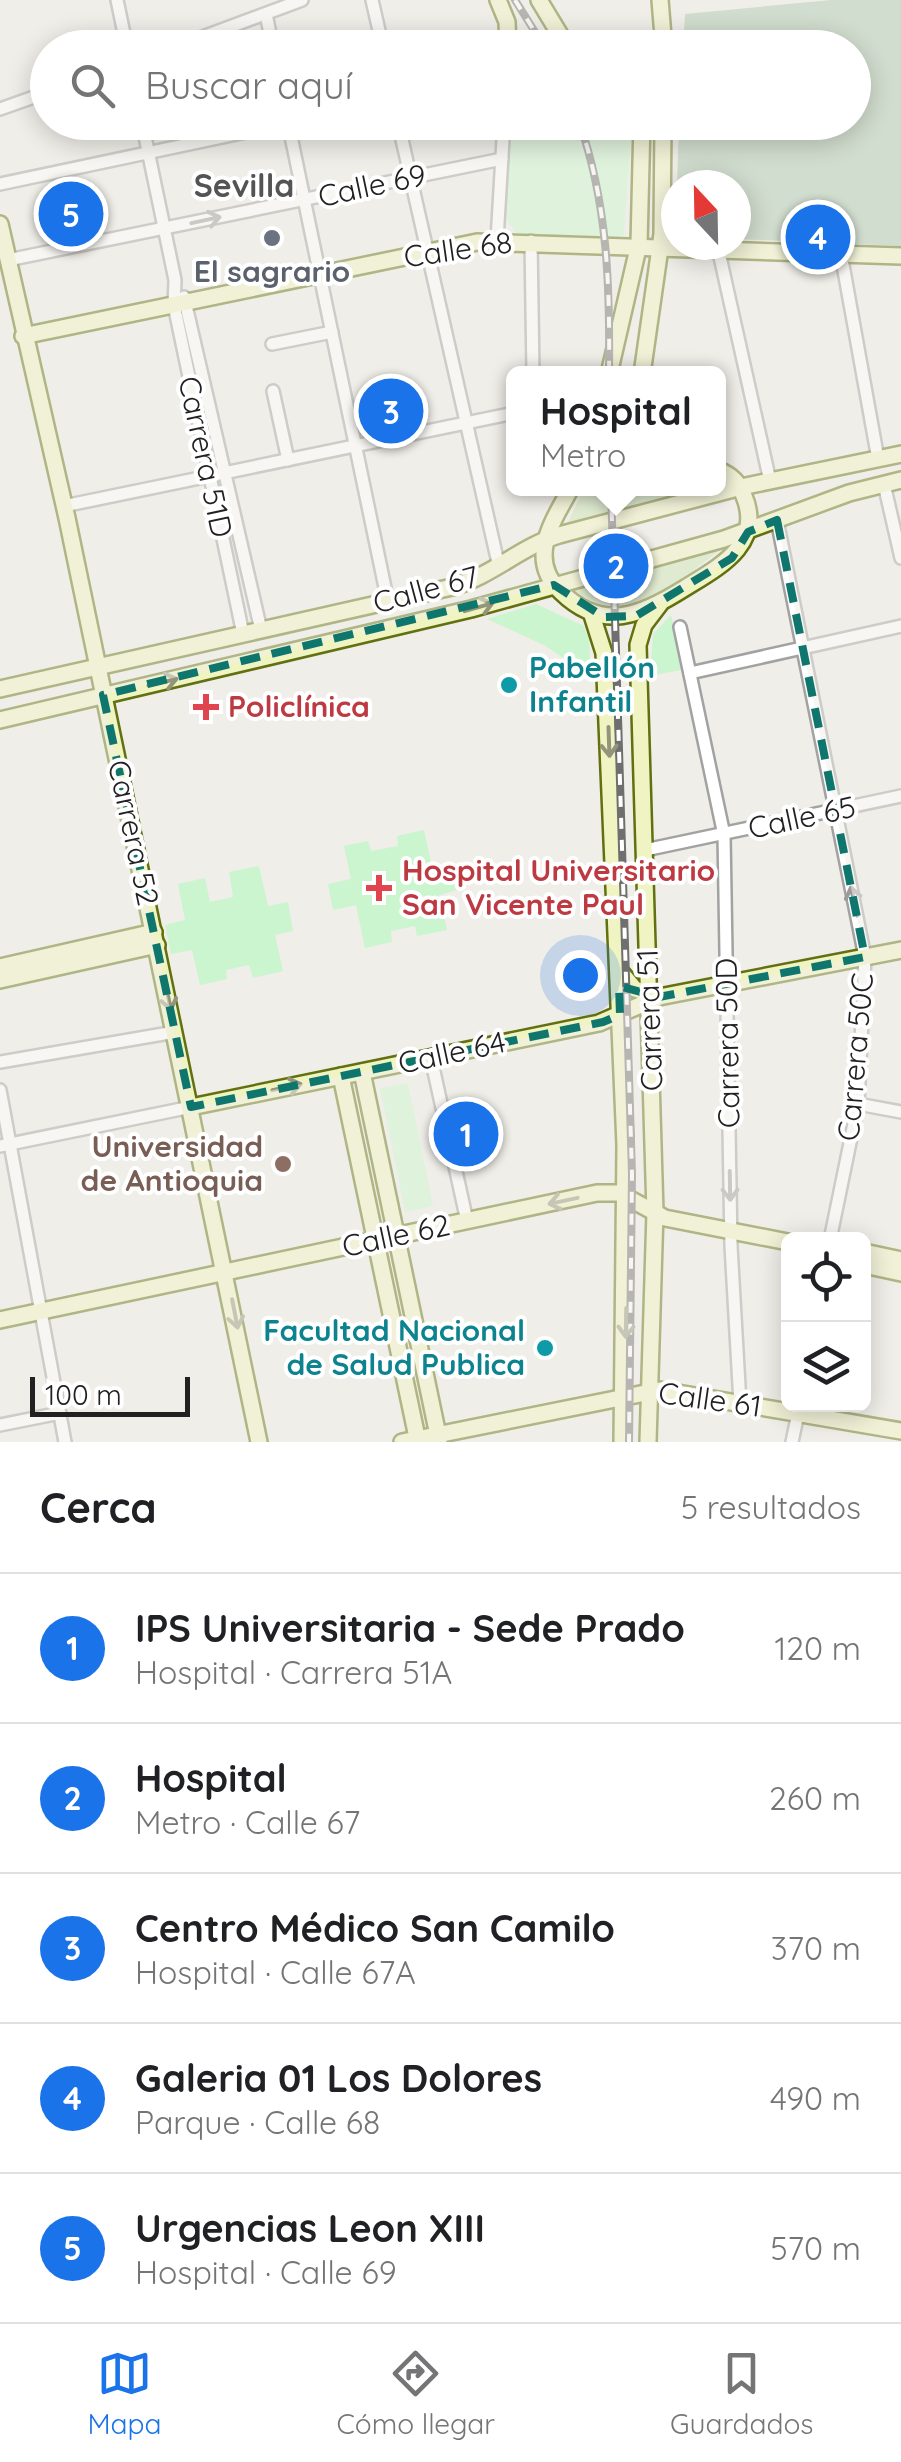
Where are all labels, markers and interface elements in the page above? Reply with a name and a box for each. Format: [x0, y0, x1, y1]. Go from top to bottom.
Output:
search box [30, 30, 871, 140]
icon: search [65, 58, 120, 113]
text: Buscar aquí [145, 61, 353, 109]
street label: Calle 69 [314, 155, 429, 215]
district label: Sevilla [194, 165, 294, 205]
north arrow [661, 170, 751, 260]
pin: 5 [38, 176, 104, 252]
pin: 4 [786, 200, 850, 274]
one-way arrow [189, 209, 221, 228]
street label: Calle 68 [401, 223, 514, 275]
marker: El sagrario [261, 227, 283, 249]
place label: El sagrario [194, 252, 350, 290]
popup [506, 366, 726, 496]
street label: Carrera 51D [170, 373, 242, 541]
pin: 3 [358, 374, 424, 448]
text: Hospital [540, 387, 692, 435]
text: Metro [540, 435, 626, 475]
pin: 2 [584, 528, 648, 604]
street label: Calle 67 [369, 557, 483, 621]
one-way arrow [463, 596, 495, 615]
place label: Pabellón Infantil [529, 648, 655, 720]
one-way arrow [146, 672, 178, 690]
marker: Pabellón Infantil [498, 674, 520, 696]
place label: Policlínica [228, 687, 370, 725]
marker: Policlínica [193, 694, 219, 720]
one-way arrow [599, 725, 618, 757]
street label: Carrera 52 [100, 757, 168, 909]
street label: Calle 65 [745, 787, 859, 847]
place label: Hospital Universitario San Vicente Paul [402, 851, 715, 923]
marker: Hospital Universitario San Vicente Paul [366, 875, 392, 901]
one-way arrow [844, 886, 862, 918]
street label: Carrera 51 [628, 948, 670, 1092]
your location [555, 950, 606, 1001]
street label: Carrera 50D [707, 957, 747, 1129]
street label: Carrera 50C [829, 971, 881, 1143]
one-way arrow [159, 979, 178, 1011]
street label: Calle 64 [395, 1022, 509, 1082]
one-way arrow [270, 1077, 302, 1096]
pin: 1 [434, 1096, 498, 1172]
place label: Universidad de Antioquia [81, 1127, 263, 1199]
marker: Universidad de Antioquia [272, 1153, 294, 1175]
one-way arrow [721, 1169, 740, 1201]
one-way arrow [548, 1192, 580, 1211]
street label: Calle 62 [338, 1205, 453, 1265]
map controls [781, 1232, 871, 1412]
button: locate [781, 1232, 871, 1322]
one-way arrow [226, 1297, 245, 1329]
one-way arrow [616, 1306, 636, 1338]
place label: Facultad Nacional de Salud Publica [263, 1311, 525, 1383]
button: layers [781, 1322, 871, 1412]
marker: Facultad Nacional de Salud Publica [534, 1337, 556, 1359]
scale bar [30, 1372, 190, 1416]
street label: Calle 61 [656, 1373, 764, 1425]
text: 100 m [45, 1377, 122, 1412]
text: Cerca [40, 1481, 157, 1534]
text: 5 resultados [681, 1487, 861, 1527]
text: IPS Universitaria - Sede Prado [135, 1604, 685, 1652]
text: 1 [66, 1628, 79, 1668]
text: 120 m [774, 1628, 861, 1668]
text: Hospital · Carrera 51A [135, 1652, 452, 1692]
text: Hospital [135, 1754, 287, 1802]
text: 2 [63, 1778, 82, 1818]
text: 260 m [769, 1778, 861, 1818]
text: Metro · Calle 67 [135, 1802, 360, 1842]
text: Centro Médico San Camilo [135, 1904, 615, 1952]
text: 3 [64, 1928, 81, 1968]
text: 370 m [771, 1928, 861, 1968]
text: Hospital · Calle 67A [135, 1952, 416, 1992]
text: Galeria 01 Los Dolores [135, 2054, 542, 2102]
text: 4 [63, 2078, 82, 2118]
text: 490 m [770, 2078, 861, 2118]
text: Parque · Calle 68 [135, 2102, 380, 2142]
text: Urgencias Leon XIII [135, 2204, 485, 2252]
text: 5 [63, 2228, 82, 2268]
text: 570 m [770, 2228, 861, 2268]
text: Hospital · Calle 69 [135, 2252, 397, 2292]
tab: Mapa [87, 2346, 162, 2441]
tab: Cómo llegar [336, 2346, 495, 2441]
tab: Guardados [670, 2346, 814, 2441]

